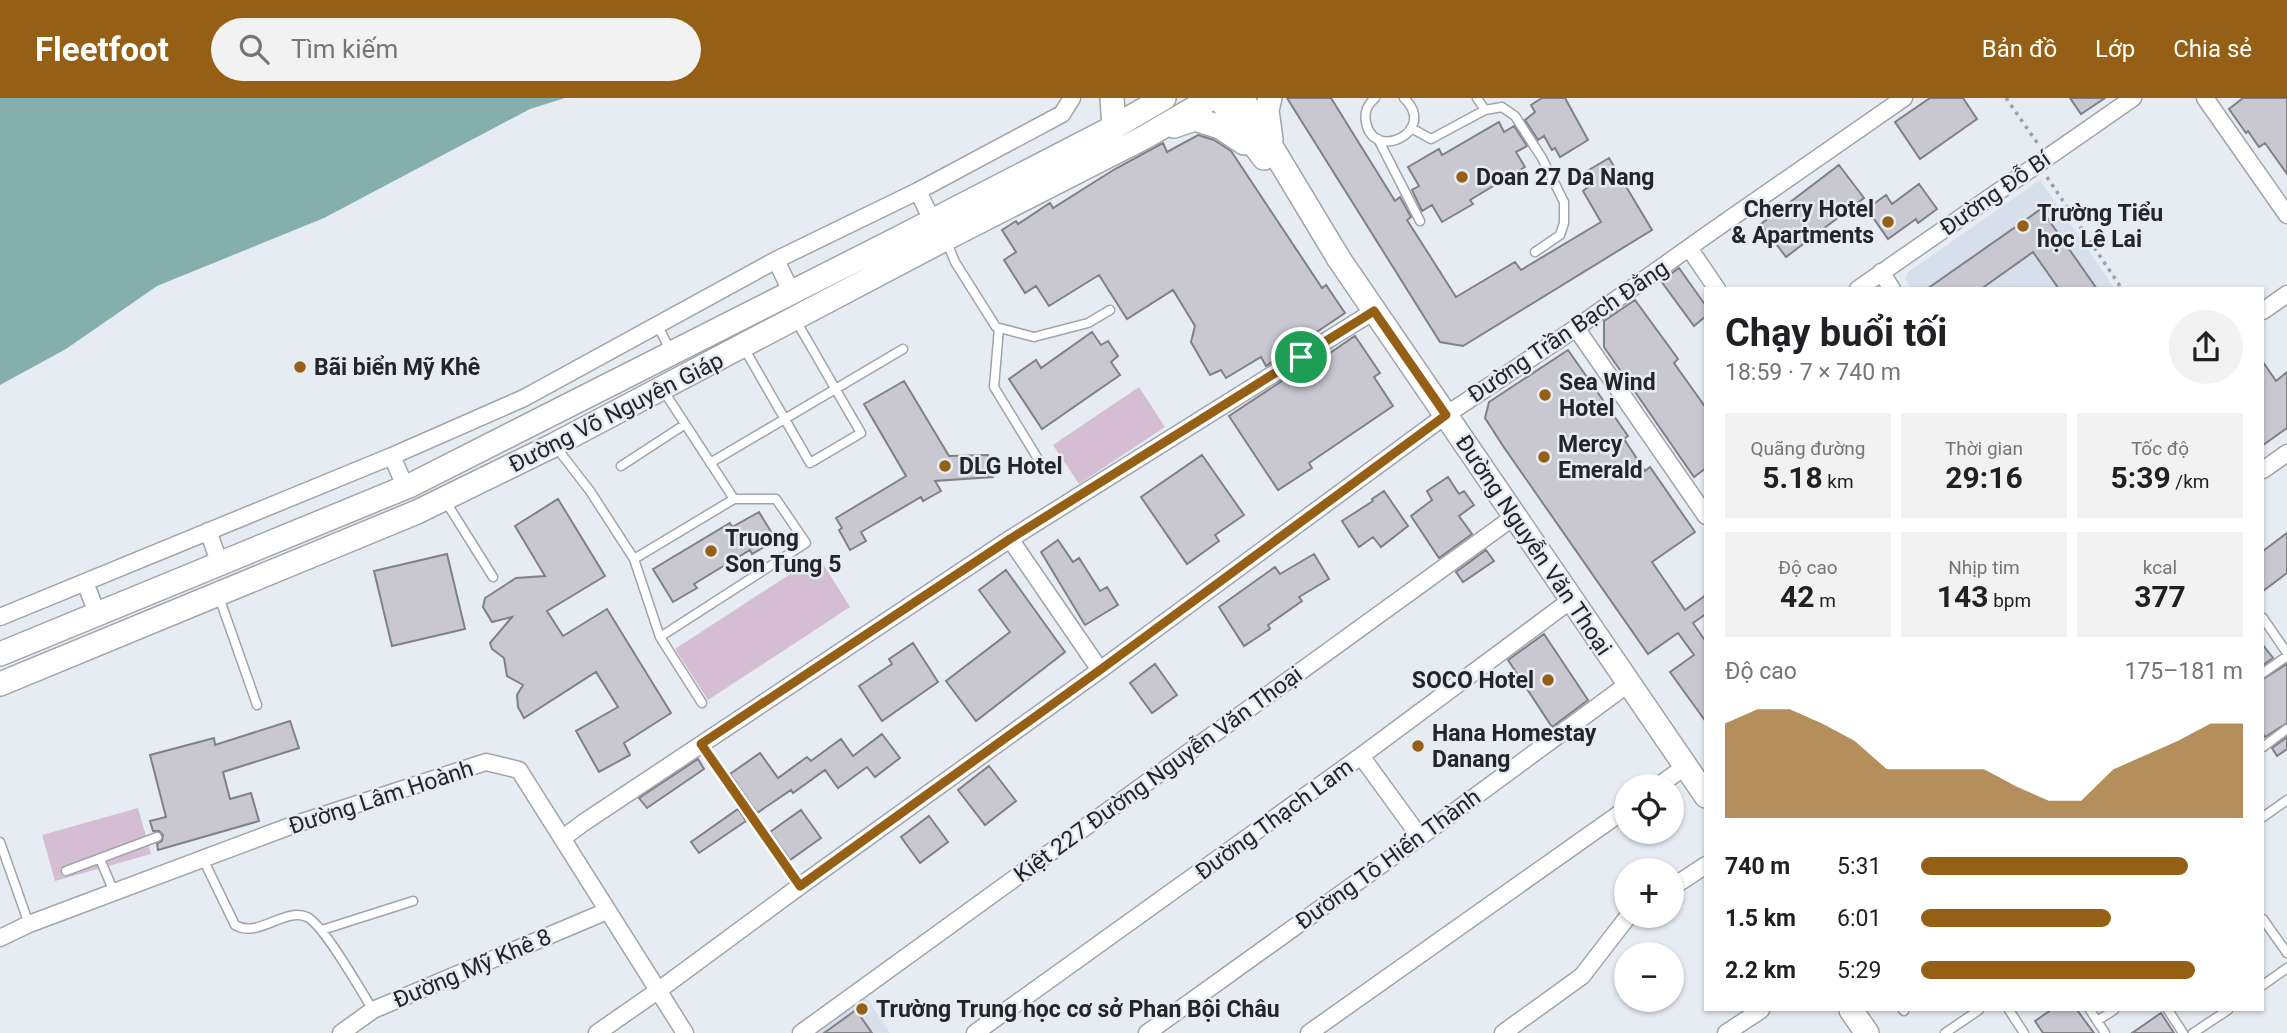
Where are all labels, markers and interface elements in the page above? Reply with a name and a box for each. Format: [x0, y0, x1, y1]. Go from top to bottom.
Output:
search box [211, 18, 701, 81]
text: Fleetfoot [35, 30, 169, 69]
icon: search [235, 30, 273, 68]
text: Tìm kiếm [291, 34, 398, 64]
text: Bản đồ [1982, 35, 2057, 63]
text: Lớp [2095, 35, 2135, 63]
text: Chia sẻ [2173, 35, 2252, 63]
street label: Đường Đỗ Bí [1935, 145, 2057, 241]
place label: Doan 27 Da Nang [1476, 164, 1655, 191]
marker: Doan 27 Da Nang [1454, 169, 1470, 185]
place label: Cherry Hotel & Apartments [1731, 196, 1874, 249]
place label: Trường Tiểu học Lê Lai [2037, 200, 2163, 253]
marker: Cherry Hotel & Apartments [1880, 214, 1896, 230]
marker: Trường Tiểu học Lê Lai [2015, 218, 2031, 234]
street label: Đường Trần Bạch Đằng [1463, 254, 1674, 408]
button: share [2169, 310, 2243, 384]
text: Chạy buổi tối [1725, 311, 1947, 355]
pin [1271, 327, 1331, 387]
icon: arrive [1282, 338, 1320, 376]
street label: Đường Võ Nguyên Giáp [504, 347, 728, 478]
place label: Bãi biển Mỹ Khê [314, 354, 480, 381]
marker: Bãi biển Mỹ Khê [292, 359, 308, 375]
text: 18:59 · 7 × 740 m [1725, 359, 1901, 386]
place label: Sea Wind Hotel [1559, 369, 1656, 422]
marker: Sea Wind Hotel [1537, 387, 1553, 403]
street label: Đường Nguyễn Văn Thoại [1450, 430, 1617, 660]
place label: Mercy Emerald [1558, 431, 1643, 484]
text: Quãng đường [1751, 437, 1865, 460]
text: Thời gian [1945, 437, 2023, 460]
text: Tốc độ [2131, 437, 2189, 460]
marker: Mercy Emerald [1536, 449, 1552, 465]
place label: DLG Hotel [959, 453, 1063, 480]
marker: DLG Hotel [937, 458, 953, 474]
text: 5.18 [1762, 460, 1823, 495]
text: 29:16 [1945, 460, 2023, 495]
text: 5:39 [2111, 460, 2171, 495]
text: km [1823, 470, 1854, 493]
text: /km [2171, 470, 2209, 493]
place label: Truong Son Tung 5 [725, 525, 841, 578]
marker: Truong Son Tung 5 [703, 543, 719, 559]
text: Độ cao [1778, 556, 1838, 579]
text: Nhịp tim [1948, 556, 2020, 579]
text: kcal [2143, 556, 2177, 579]
text: 42 [1780, 579, 1815, 614]
text: 143 [1937, 579, 1988, 614]
text: 377 [2134, 579, 2186, 614]
text: m [1815, 589, 1836, 612]
text: bpm [1988, 589, 2031, 612]
text: Độ cao [1725, 658, 1797, 685]
text: 175–181 m [2124, 658, 2243, 685]
street label: Kiệt 227 Đường Nguyễn Văn Thoại [1009, 661, 1308, 888]
place label: SOCO Hotel [1412, 667, 1534, 694]
marker: SOCO Hotel [1540, 672, 1556, 688]
place label: Hana Homestay Danang [1432, 720, 1597, 773]
marker: Hana Homestay Danang [1410, 738, 1426, 754]
street label: Đường Thạch Lam [1190, 753, 1358, 886]
street label: Đường Lâm Hoành [286, 755, 477, 840]
map controls [1614, 774, 1684, 1012]
button: locate [1614, 774, 1684, 844]
street label: Đường Tô Hiến Thành [1291, 783, 1486, 935]
text: 740 m [1725, 853, 1790, 880]
text: 5:31 [1837, 853, 1881, 880]
button: + [1614, 858, 1684, 928]
text: 1.5 km [1725, 905, 1796, 932]
text: 6:01 [1837, 905, 1881, 932]
street label: Đường Mỹ Khê 8 [389, 923, 555, 1014]
button: − [1614, 942, 1684, 1012]
text: 2.2 km [1725, 957, 1796, 984]
text: 5:29 [1837, 957, 1881, 984]
place label: Trường Trung học cơ sở Phan Bội Châu [876, 996, 1280, 1023]
marker: Trường Trung học cơ sở Phan Bội Châu [854, 1001, 870, 1017]

